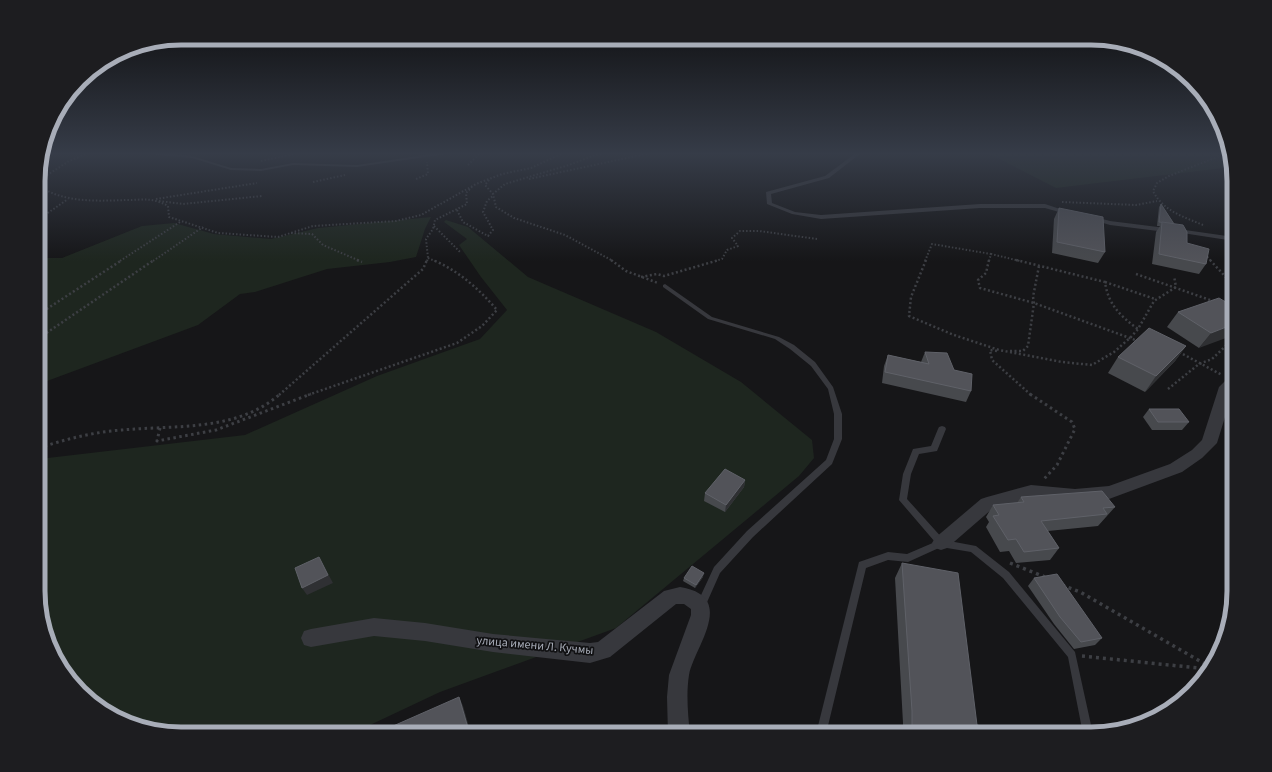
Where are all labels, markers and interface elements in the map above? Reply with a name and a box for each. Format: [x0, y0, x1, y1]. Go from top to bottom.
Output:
street label: улица имени Л. Кучмы [476, 632, 594, 659]

